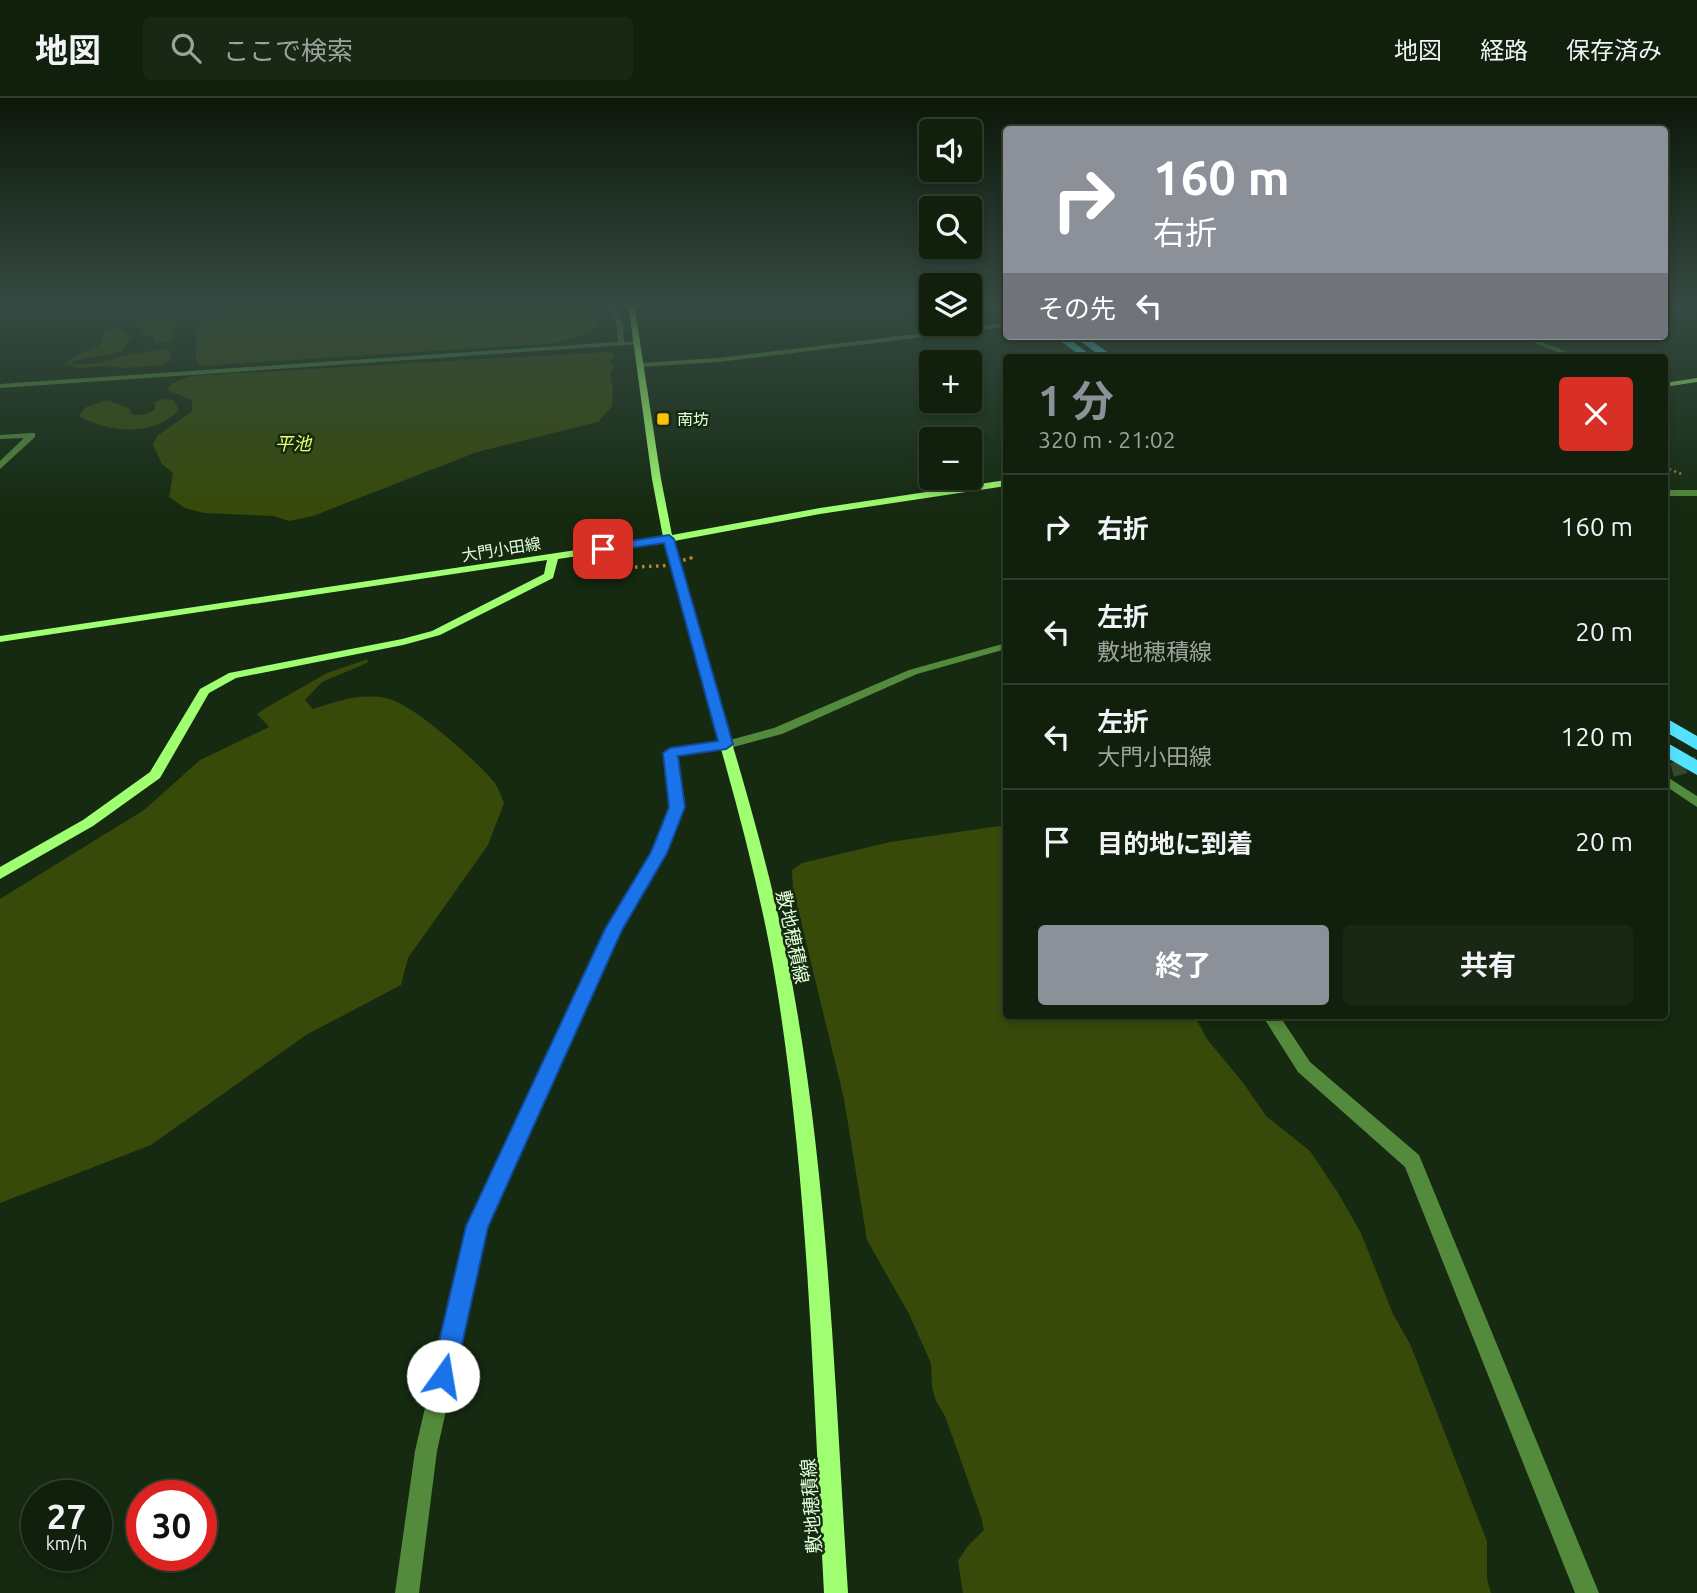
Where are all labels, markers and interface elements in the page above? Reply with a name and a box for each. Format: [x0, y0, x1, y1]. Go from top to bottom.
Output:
search box [143, 17, 633, 80]
icon: search [167, 29, 205, 67]
text: 地図 [35, 31, 101, 68]
text: ここで検索 [223, 36, 353, 65]
text: 地図 [1394, 37, 1442, 64]
text: 経路 [1480, 37, 1528, 64]
text: 保存済み [1566, 37, 1662, 64]
map controls [919, 119, 982, 490]
button: sound [919, 119, 982, 182]
text: 160 m [1153, 149, 1290, 204]
icon: right [1038, 154, 1129, 245]
button: search [919, 196, 982, 259]
text: 右折 [1153, 214, 1217, 250]
button: layers [919, 273, 982, 336]
icon: left [1130, 287, 1168, 325]
text: その先 [1038, 294, 1116, 323]
button: + [919, 350, 982, 413]
text: 1 分 [1038, 377, 1114, 424]
button: close [1559, 377, 1633, 451]
place label: 南坊 [677, 410, 709, 428]
marker: 南坊 [655, 411, 671, 427]
button: − [919, 427, 982, 490]
text: 320 m · 21:02 [1038, 427, 1176, 452]
water label: 平池 [275, 433, 313, 453]
icon: right [1038, 508, 1076, 546]
text: 160 m [1561, 512, 1633, 541]
text: 右折 [1097, 514, 1149, 543]
pin [573, 519, 633, 579]
icon: arrive [584, 530, 622, 568]
street label: 大門小田線 [460, 534, 542, 564]
text: 左折 [1097, 602, 1149, 631]
icon: left [1038, 613, 1076, 651]
text: 20 m [1575, 617, 1633, 646]
text: 敷地穂積線 [1097, 639, 1212, 664]
text: 左折 [1097, 707, 1149, 736]
icon: left [1038, 718, 1076, 756]
text: 120 m [1561, 722, 1633, 751]
text: 大門小田線 [1097, 744, 1212, 769]
icon: arrive [1038, 823, 1076, 861]
text: 20 m [1575, 827, 1633, 856]
text: 目的地に到着 [1097, 829, 1253, 858]
street label: 敷地穂積線 [772, 888, 814, 986]
button: 終了 [1038, 925, 1329, 1005]
button: 共有 [1343, 925, 1633, 1005]
position arrow [406, 1339, 480, 1413]
street label: 敷地穂積線 [797, 1458, 825, 1554]
speed limit sign: 30 [126, 1480, 217, 1571]
text: 27 [47, 1496, 86, 1536]
text: km/h [46, 1533, 87, 1553]

